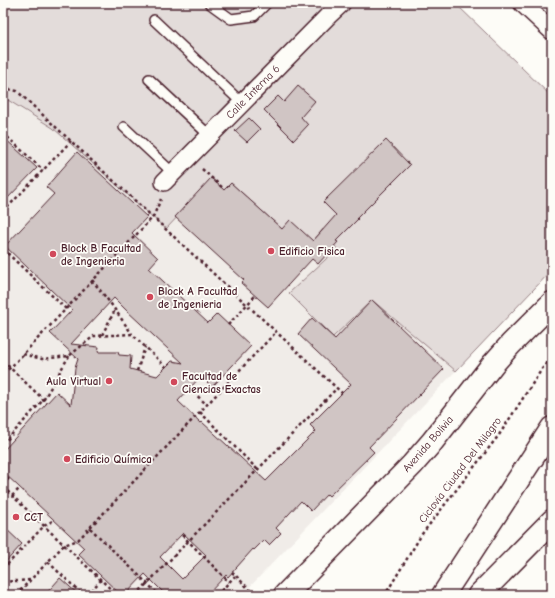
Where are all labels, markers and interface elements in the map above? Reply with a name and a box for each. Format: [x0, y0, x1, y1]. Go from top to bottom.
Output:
street label: Calle Interna 6 [223, 62, 283, 122]
place label: Block B Facultad de Ingenieria [61, 242, 141, 268]
place label: Edificio Fisica [279, 245, 345, 258]
marker: Edificio Fisica [266, 246, 276, 256]
marker: Block B Facultad de Ingenieria [48, 249, 58, 259]
place label: Block A Facultad de Ingenieria [158, 285, 238, 311]
marker: Block A Facultad de Ingenieria [145, 292, 155, 302]
place label: Facultad de Ciencias Exactas [182, 370, 261, 396]
place label: Aula Virtual [47, 375, 101, 388]
marker: Aula Virtual [104, 376, 114, 386]
marker: Facultad de Ciencias Exactas [169, 377, 179, 387]
street label: Avenida Bolivia [400, 413, 456, 475]
street label: Ciclovia Ciudad Del Milagro [416, 414, 504, 525]
place label: Edificio Química [75, 453, 152, 466]
marker: Edificio Química [62, 454, 72, 464]
place label: CCT [24, 511, 43, 524]
marker: CCT [11, 512, 21, 522]

